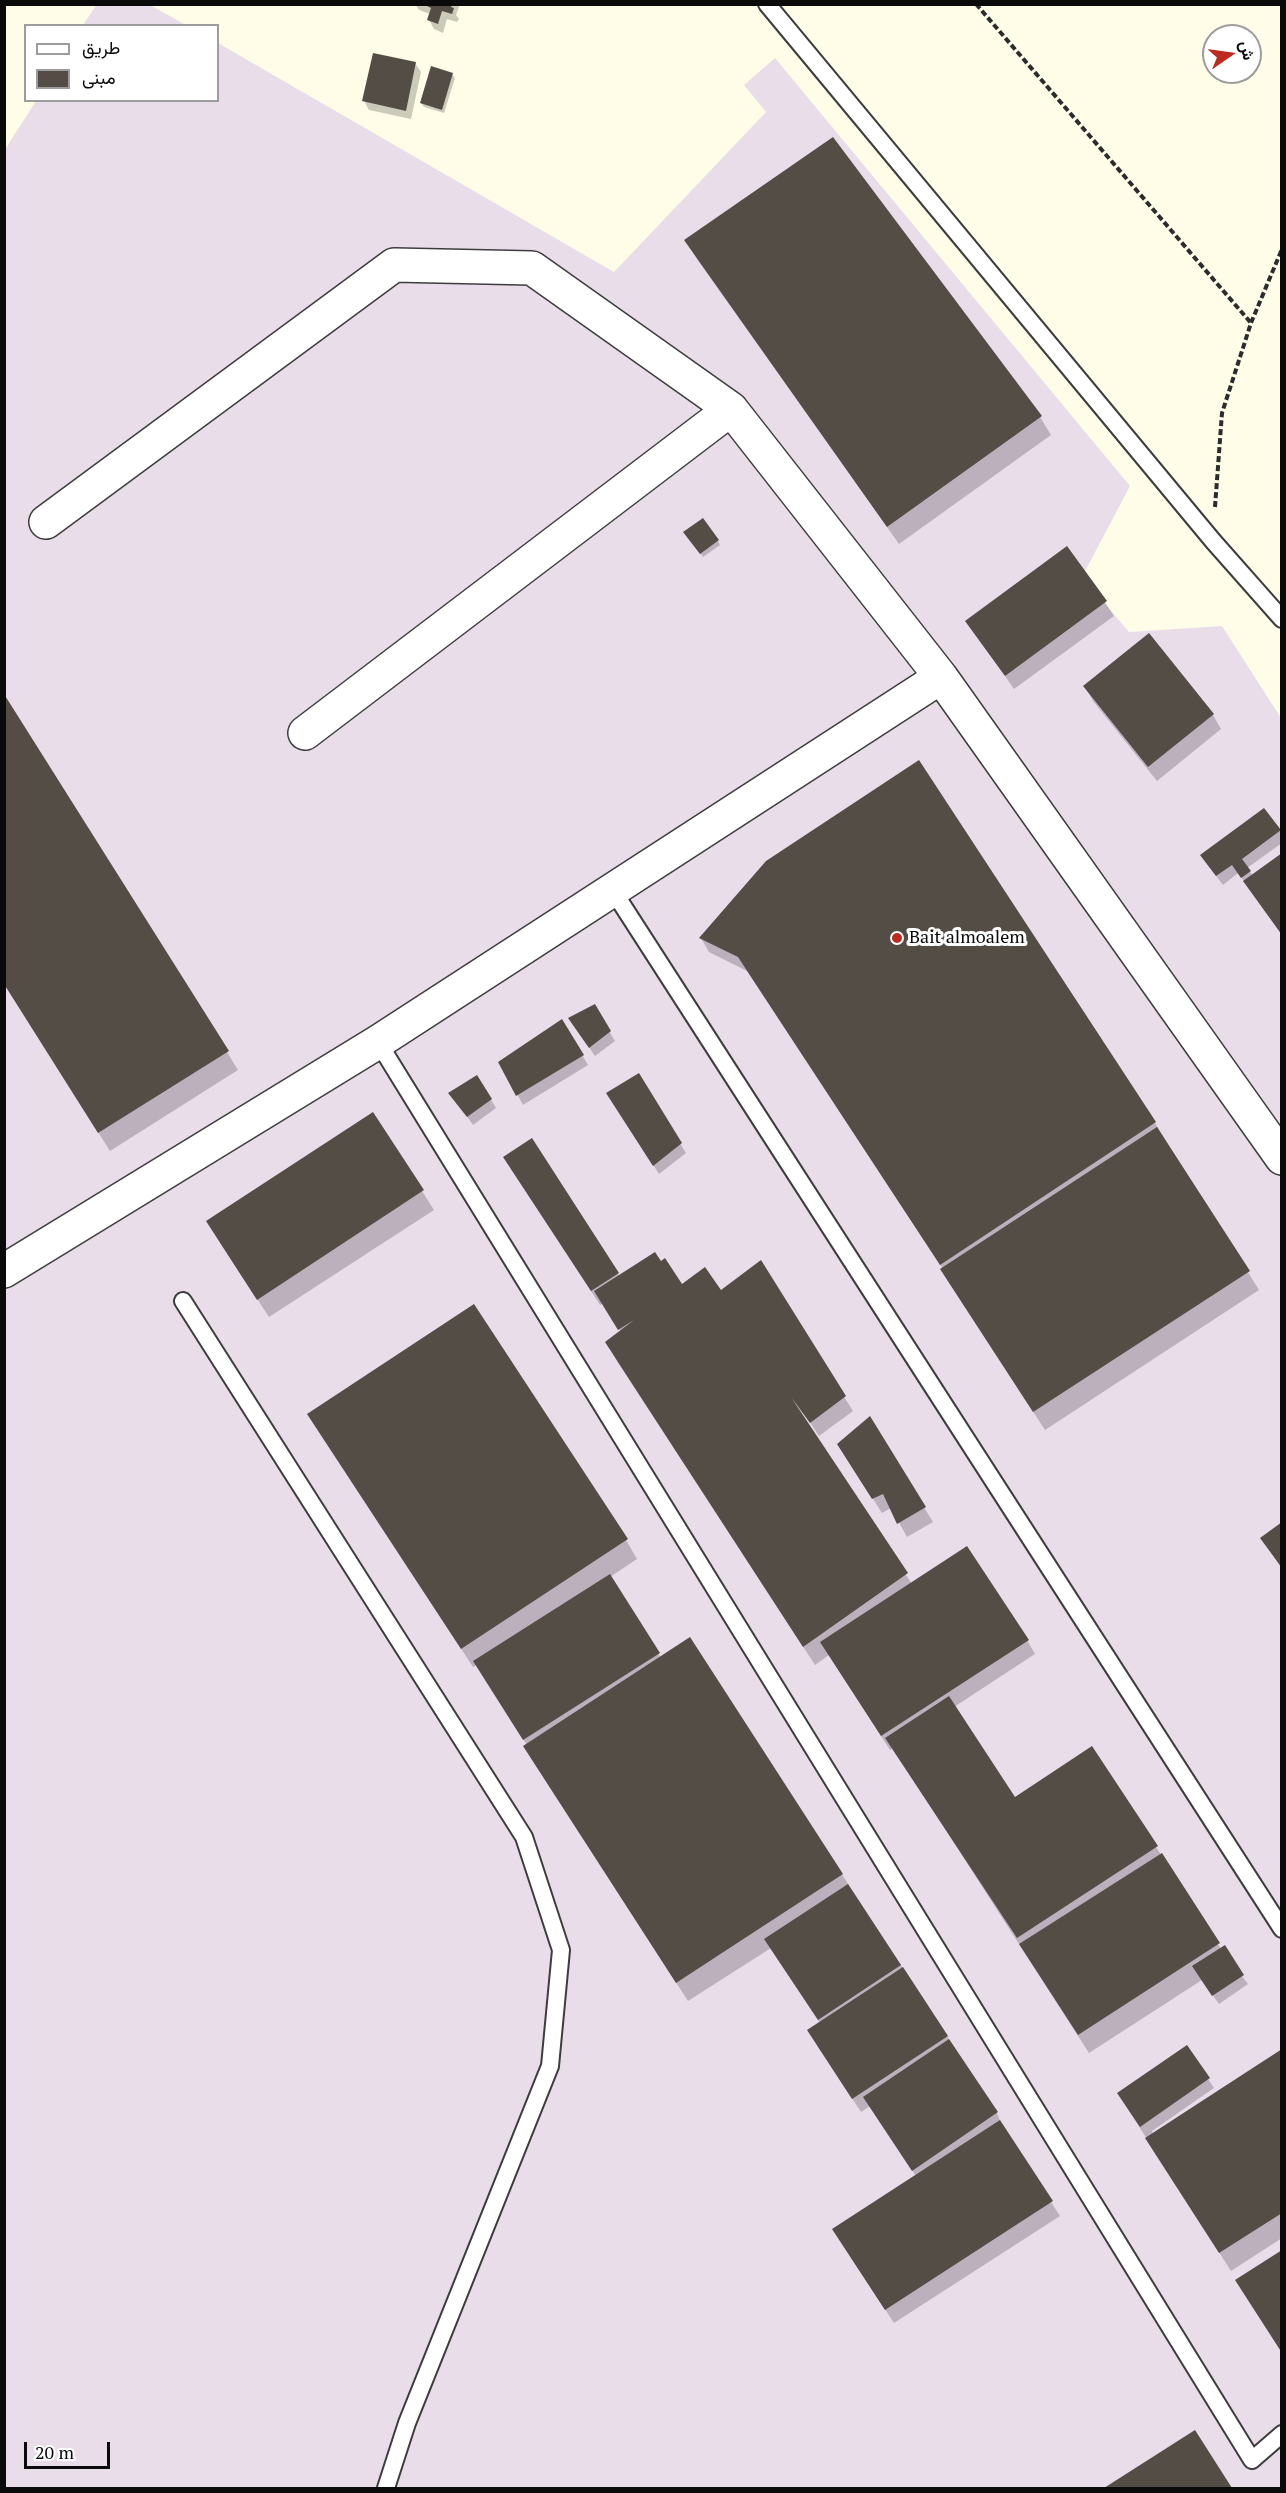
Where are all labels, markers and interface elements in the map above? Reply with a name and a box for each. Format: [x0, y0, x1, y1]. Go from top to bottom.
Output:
legend [24, 24, 219, 102]
north arrow [1202, 24, 1262, 84]
text: طريق [82, 35, 120, 59]
text: ش [1235, 39, 1260, 62]
text: مبنى [82, 65, 116, 89]
place label: Bait almoalem [909, 927, 1025, 949]
marker: Bait almoalem [890, 931, 904, 945]
scale bar [27, 2430, 112, 2468]
text: 20 m [35, 2440, 74, 2464]

